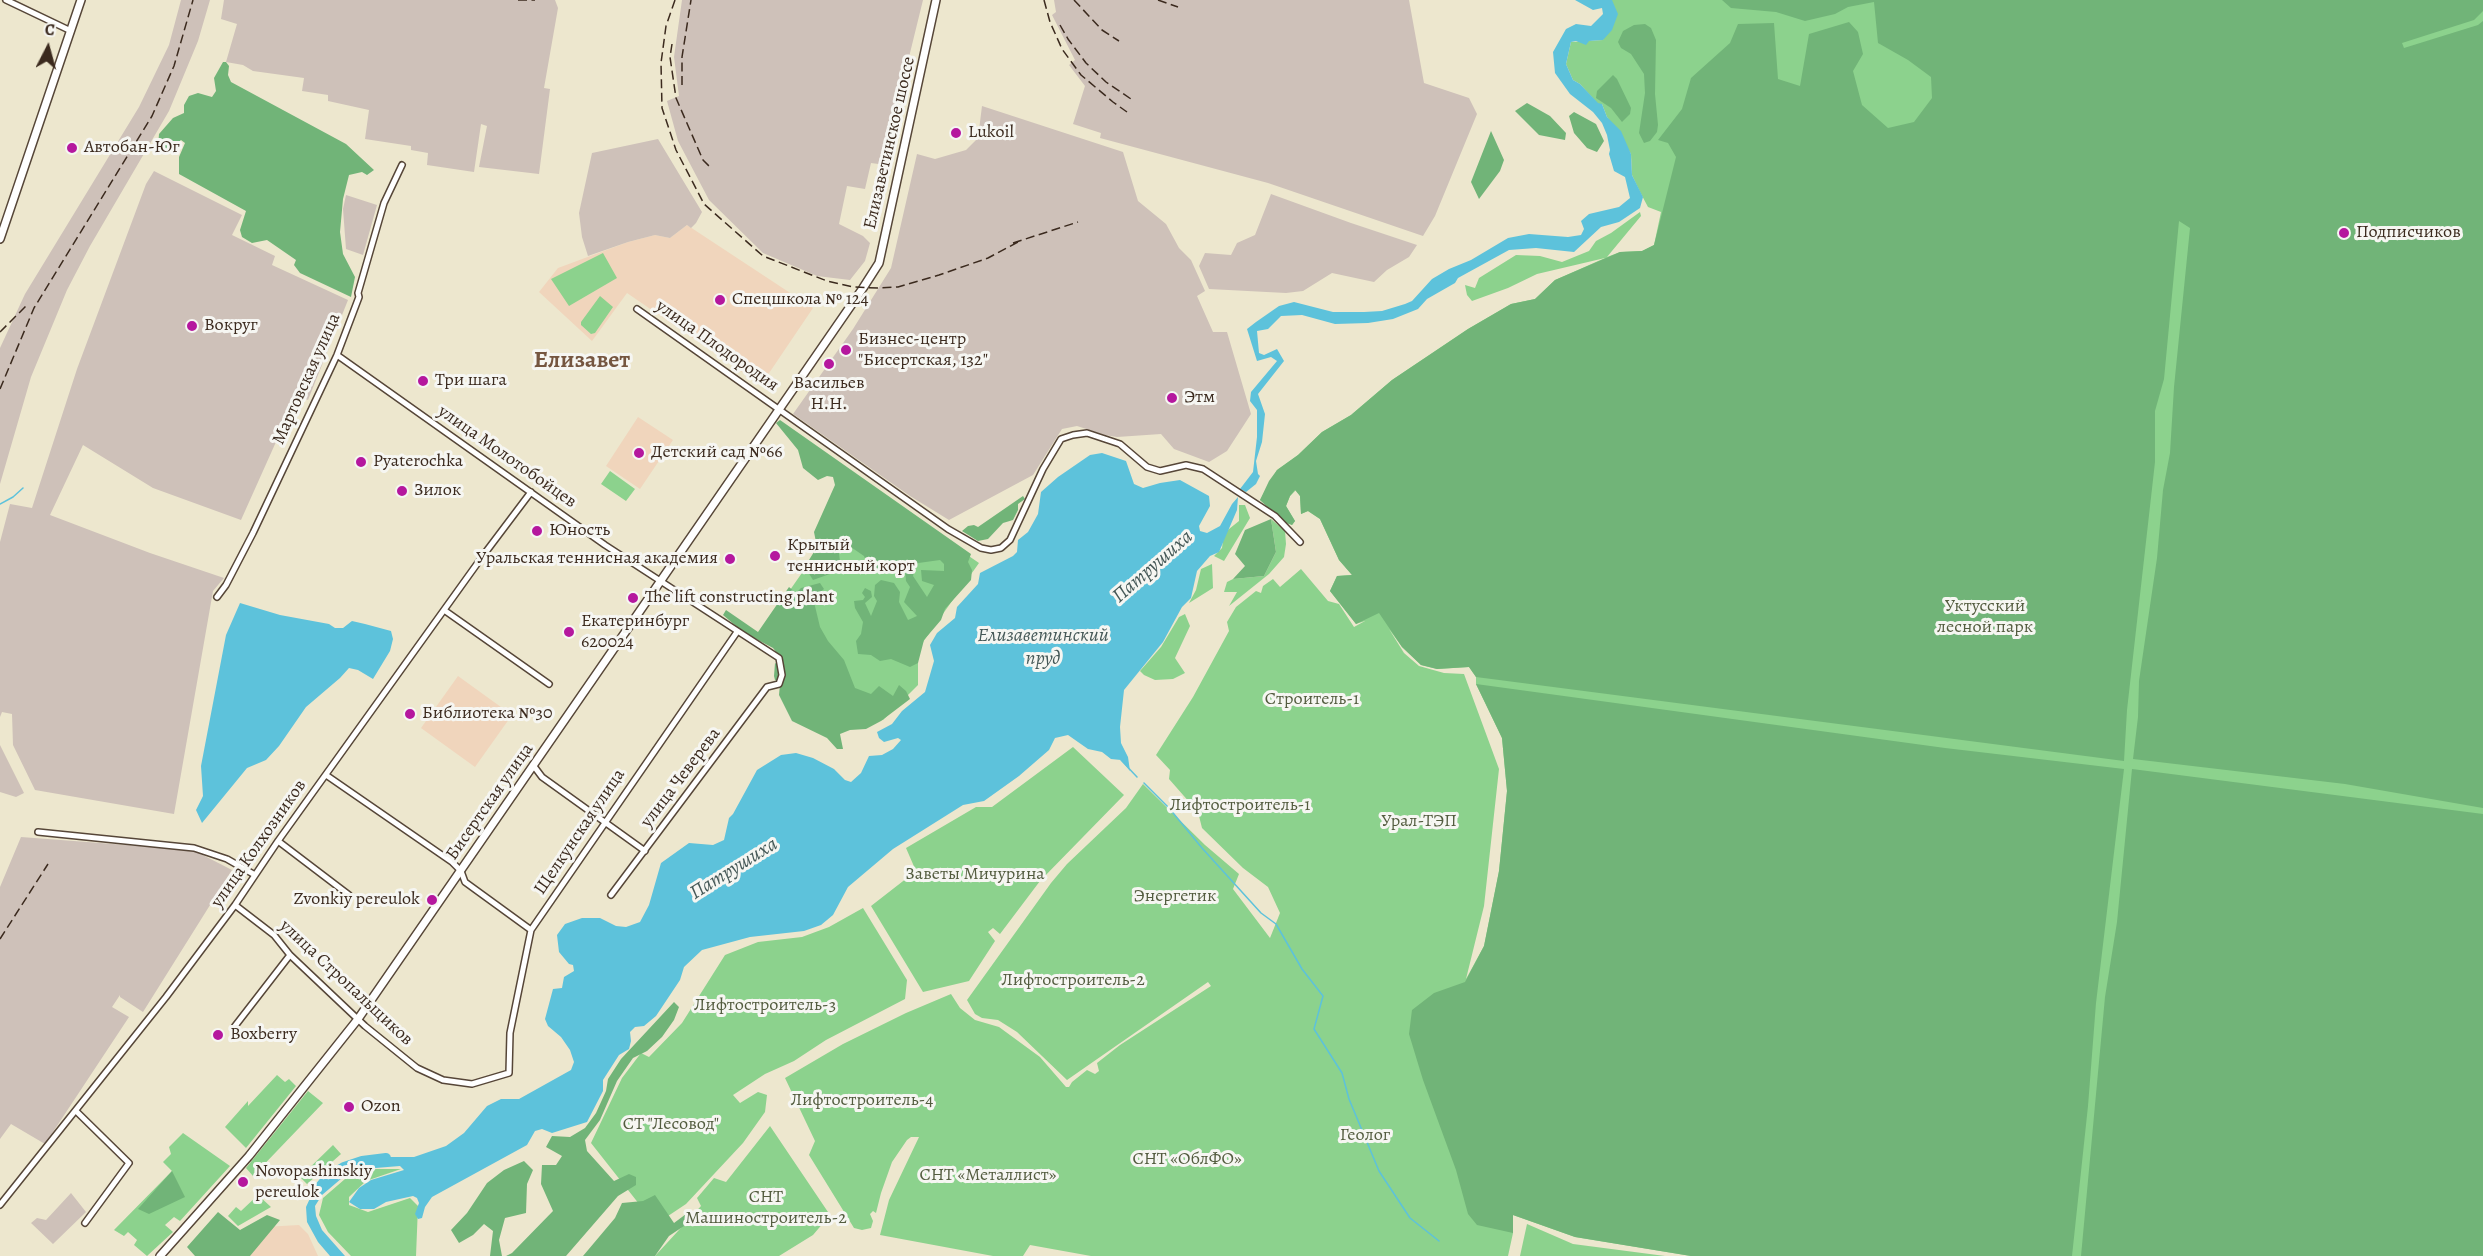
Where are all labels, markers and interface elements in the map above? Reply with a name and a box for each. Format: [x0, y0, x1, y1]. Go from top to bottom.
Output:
north arrow [18, 18, 78, 78]
text: С [44, 19, 56, 42]
street label: Елизаветинское шоссе [860, 54, 920, 232]
place label: Lukoil [968, 122, 1014, 144]
marker: Lukoil [949, 126, 963, 140]
place label: Автобан-Юг [84, 137, 180, 159]
marker: Автобан-Юг [65, 141, 79, 155]
place label: Подписчиков [2356, 222, 2461, 244]
marker: Подписчиков [2337, 226, 2351, 240]
place label: Спецшкола № 124 [732, 289, 869, 311]
marker: Спецшкола № 124 [713, 293, 727, 307]
street label: улица Плодородия [651, 296, 783, 396]
street label: Мартовская улица [268, 310, 346, 448]
place label: Вокруг [204, 315, 258, 337]
marker: Вокруг [185, 319, 199, 333]
place label: Бизнес-центр "Бисертская, 132" [858, 329, 988, 372]
marker: Бизнес-центр "Бисертская, 132" [839, 343, 853, 357]
district label: Елизавет [534, 347, 630, 375]
marker: Васильев Н.Н. [822, 357, 836, 371]
place label: Три шага [435, 370, 507, 392]
place label: Васильев Н.Н. [794, 373, 864, 416]
marker: Три шага [416, 374, 430, 388]
place label: Этм [1184, 387, 1215, 409]
marker: Этм [1165, 391, 1179, 405]
street label: улица Молотобойцев [433, 401, 581, 513]
place label: Детский сад №66 [651, 442, 783, 464]
marker: Детский сад №66 [632, 446, 646, 460]
place label: Pyaterochka [373, 451, 463, 473]
marker: Pyaterochka [354, 455, 368, 469]
place label: Зилок [414, 480, 461, 502]
marker: Зилок [395, 484, 409, 498]
place label: Юность [549, 520, 610, 542]
marker: Юность [530, 524, 544, 538]
water label: Патрушиха [1108, 525, 1198, 609]
place label: Крытый теннисный корт [787, 535, 915, 578]
place label: Уральская теннисная академия [476, 548, 718, 570]
marker: Крытый теннисный корт [768, 549, 782, 563]
marker: Уральская теннисная академия [723, 552, 737, 566]
place label: The lift constructing plant [645, 587, 834, 609]
marker: The lift constructing plant [626, 591, 640, 605]
park label: Уктусский лесной парк [1937, 596, 2033, 638]
place label: Екатеринбург 620024 [581, 611, 689, 654]
water label: Елизаветинский пруд [977, 624, 1109, 671]
marker: Екатеринбург 620024 [562, 625, 576, 639]
park label: Строитель-1 [1265, 689, 1359, 711]
place label: Библиотека №30 [422, 703, 553, 725]
marker: Библиотека №30 [403, 707, 417, 721]
street label: улица Чеверева [636, 724, 726, 832]
street label: Бисертская улица [442, 739, 538, 865]
street label: Щелкунская улица [530, 765, 630, 899]
street label: улица Колхозников [207, 776, 311, 912]
park label: Лифтостроитель-1 [1169, 795, 1311, 817]
park label: Урал-ТЭП [1381, 811, 1457, 833]
water label: Патрушиха [686, 833, 782, 905]
park label: Заветы Мичурина [905, 864, 1045, 886]
park label: Энергетик [1134, 886, 1216, 908]
place label: Zvonkiy pereulok [294, 889, 420, 911]
marker: Zvonkiy pereulok [425, 893, 439, 907]
street label: улица Стропальщиков [275, 916, 417, 1050]
park label: Лифтостроитель-2 [1001, 970, 1145, 992]
park label: Лифтостроитель-3 [694, 995, 836, 1017]
place label: Boxberry [230, 1024, 297, 1046]
marker: Boxberry [211, 1028, 225, 1042]
park label: Лифтостроитель-4 [790, 1090, 934, 1112]
place label: Ozon [361, 1096, 401, 1118]
marker: Ozon [342, 1100, 356, 1114]
park label: СТ "Лесовод" [623, 1114, 719, 1136]
park label: Геолог [1340, 1125, 1390, 1147]
park label: СНТ «ОблФО» [1132, 1149, 1242, 1171]
place label: Novopashinskiy pereulok [255, 1161, 372, 1204]
park label: СНТ «Металлист» [920, 1165, 1056, 1187]
marker: Novopashinskiy pereulok [236, 1175, 250, 1189]
park label: СНТ Машиностроитель-2 [685, 1187, 847, 1230]

